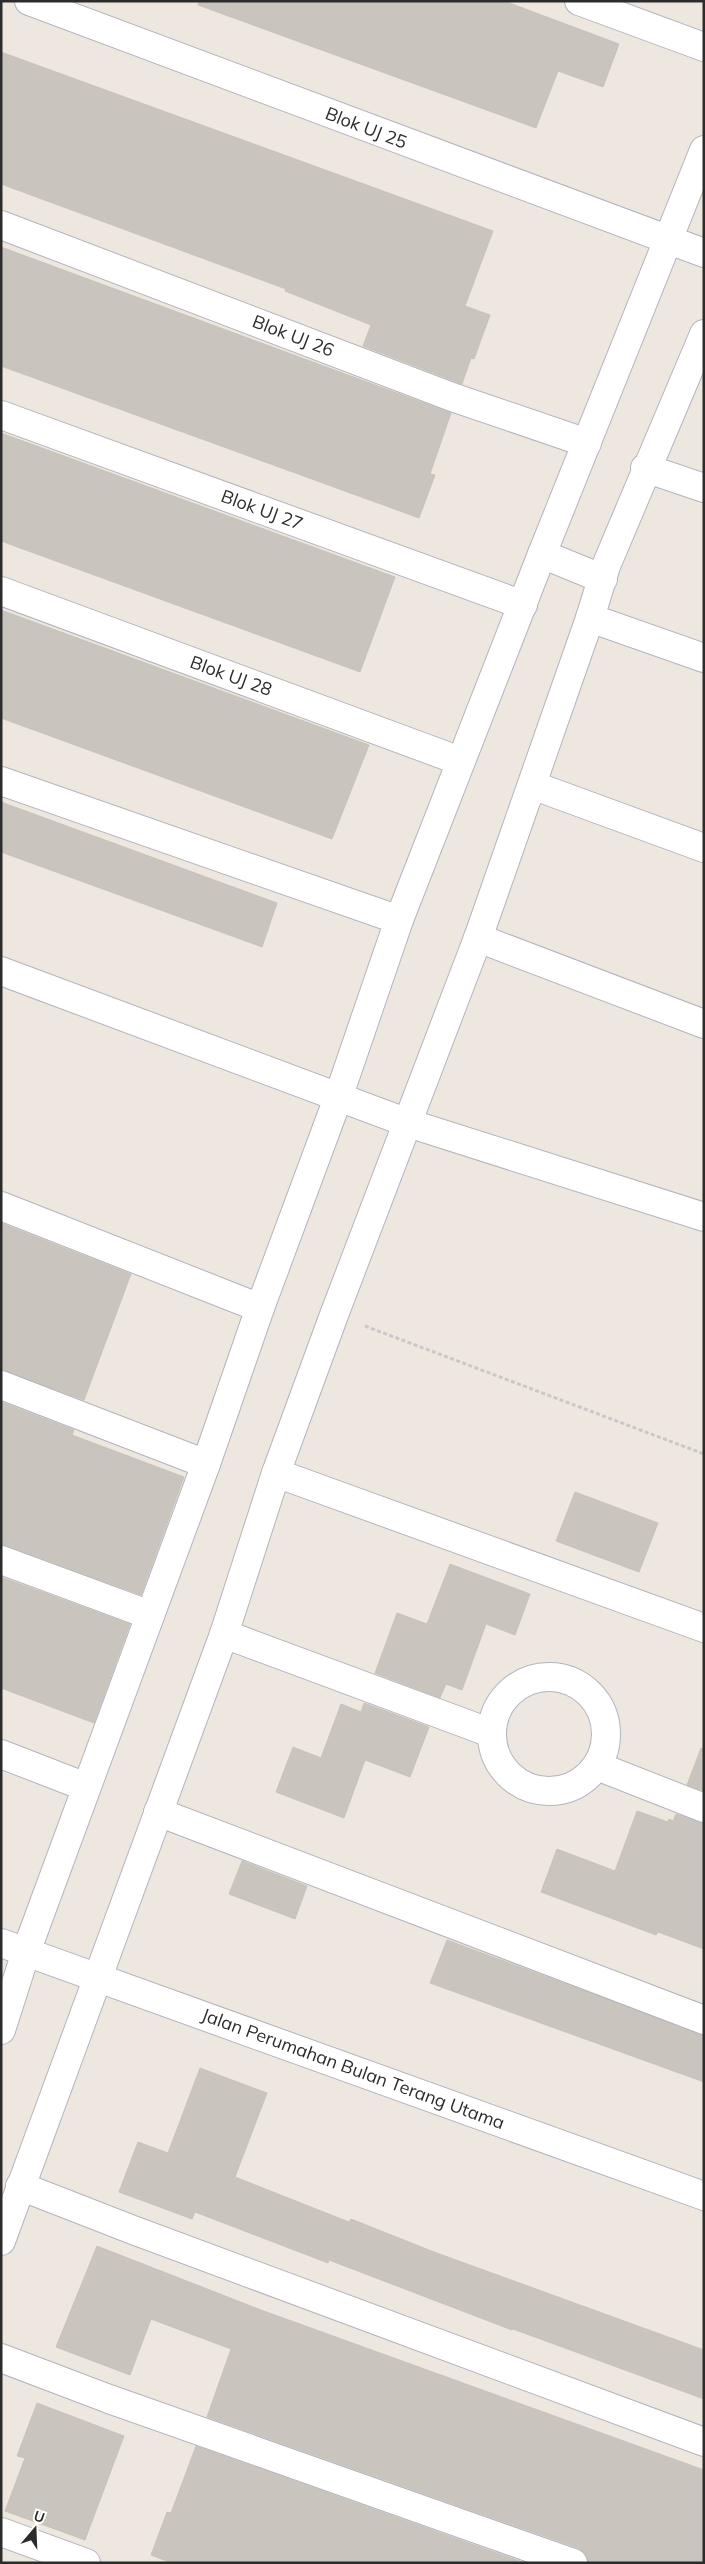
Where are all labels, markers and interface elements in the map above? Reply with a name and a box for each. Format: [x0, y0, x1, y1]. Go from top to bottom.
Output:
street label: Blok UJ 25 [322, 101, 410, 154]
street label: Blok UJ 26 [249, 309, 337, 362]
street label: Blok UJ 27 [218, 484, 306, 535]
street label: Blok UJ 28 [187, 650, 275, 701]
street label: Jalan Perumahan Bulan Terang Utama [199, 2003, 508, 2134]
north arrow [10, 2504, 60, 2554]
text: U [31, 2507, 47, 2527]

